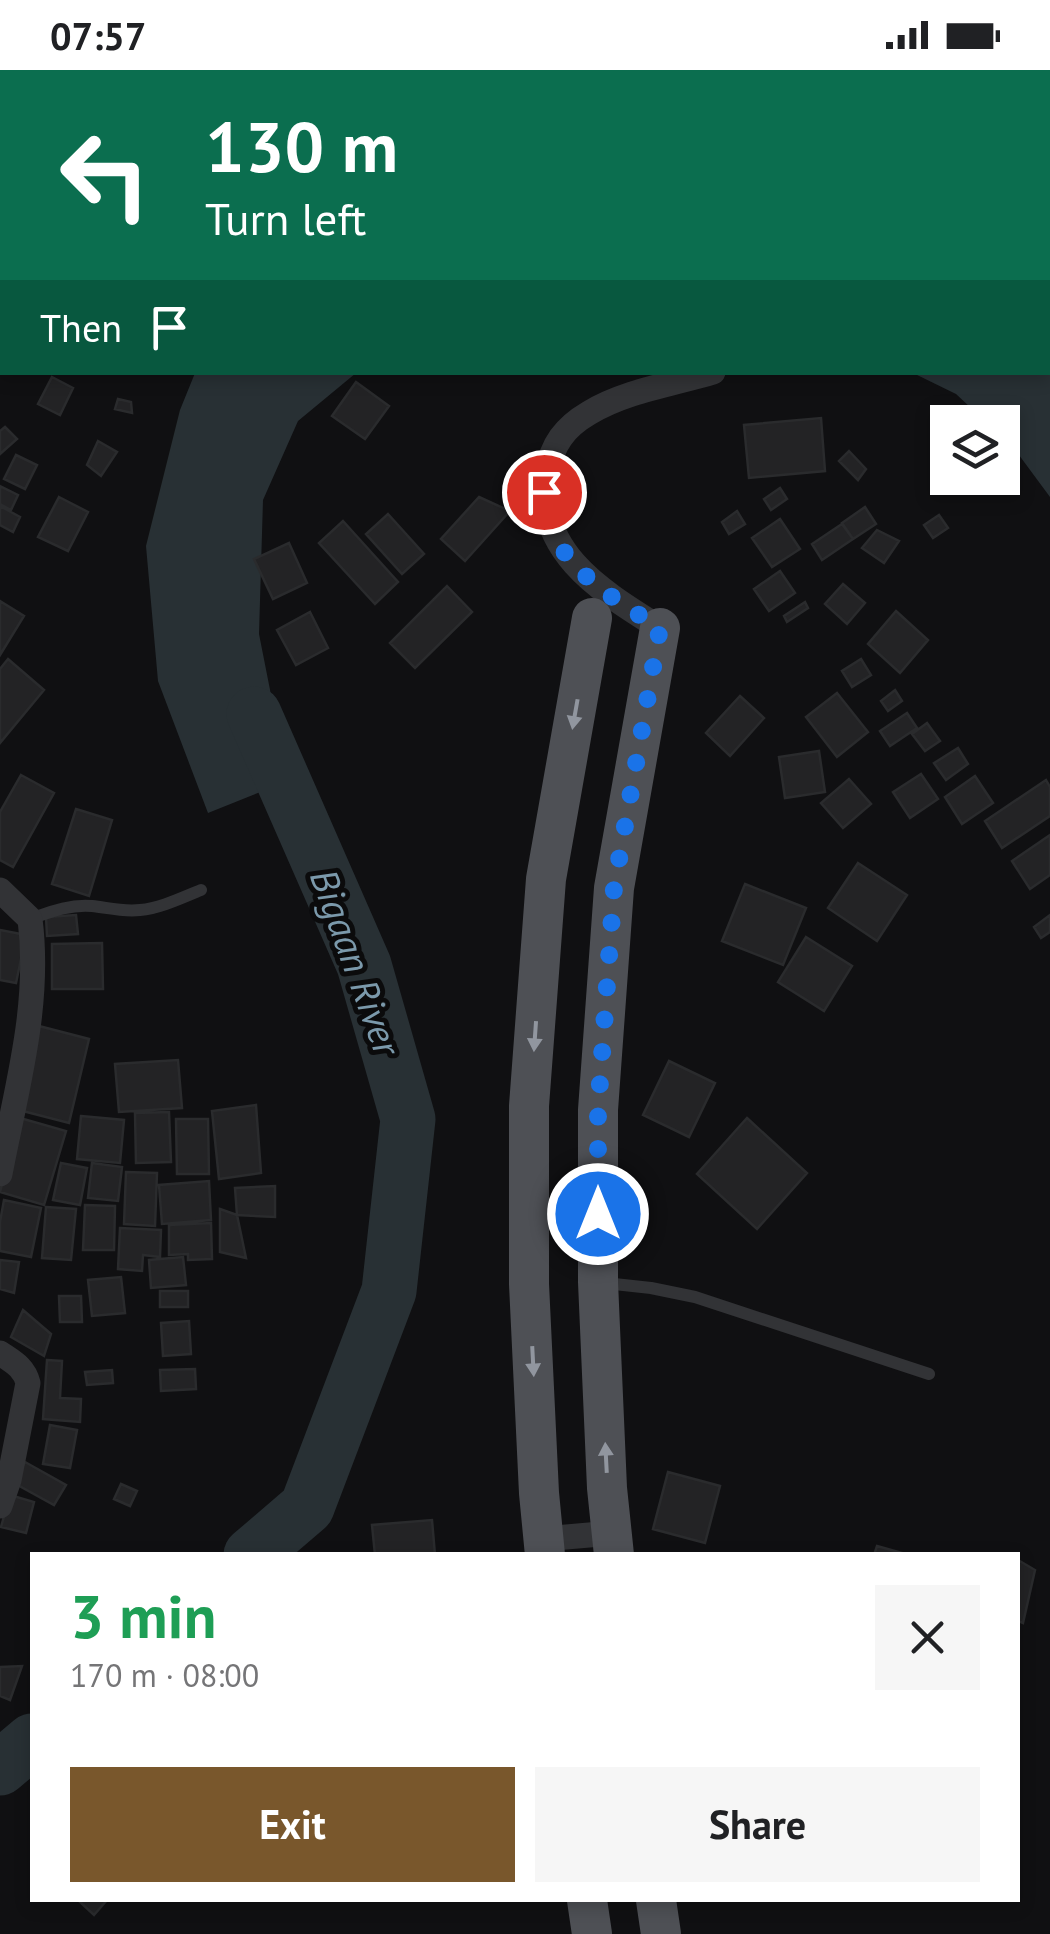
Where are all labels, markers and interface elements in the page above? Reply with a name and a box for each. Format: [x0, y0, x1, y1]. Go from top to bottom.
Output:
text: 07:57 [50, 11, 146, 60]
text: 130 m [205, 101, 398, 191]
icon: left [40, 110, 170, 240]
text: Turn left [205, 189, 366, 247]
icon: arrive [142, 300, 197, 355]
text: Then [40, 303, 122, 352]
map controls [930, 405, 1020, 495]
button: layers [930, 405, 1020, 495]
pin [502, 450, 587, 535]
icon: arrive [517, 465, 572, 520]
one-way arrow [567, 698, 582, 730]
water label: Bigaan River [300, 862, 414, 1064]
one-way arrow [526, 1020, 542, 1052]
position arrow [546, 1162, 650, 1266]
one-way arrow [525, 1345, 541, 1377]
one-way arrow [597, 1441, 613, 1473]
text: 3 min [70, 1577, 216, 1655]
button: close [875, 1585, 980, 1690]
text: 170 m · 08:00 [70, 1654, 259, 1696]
button: Exit [70, 1767, 515, 1882]
button: Share [535, 1767, 980, 1882]

